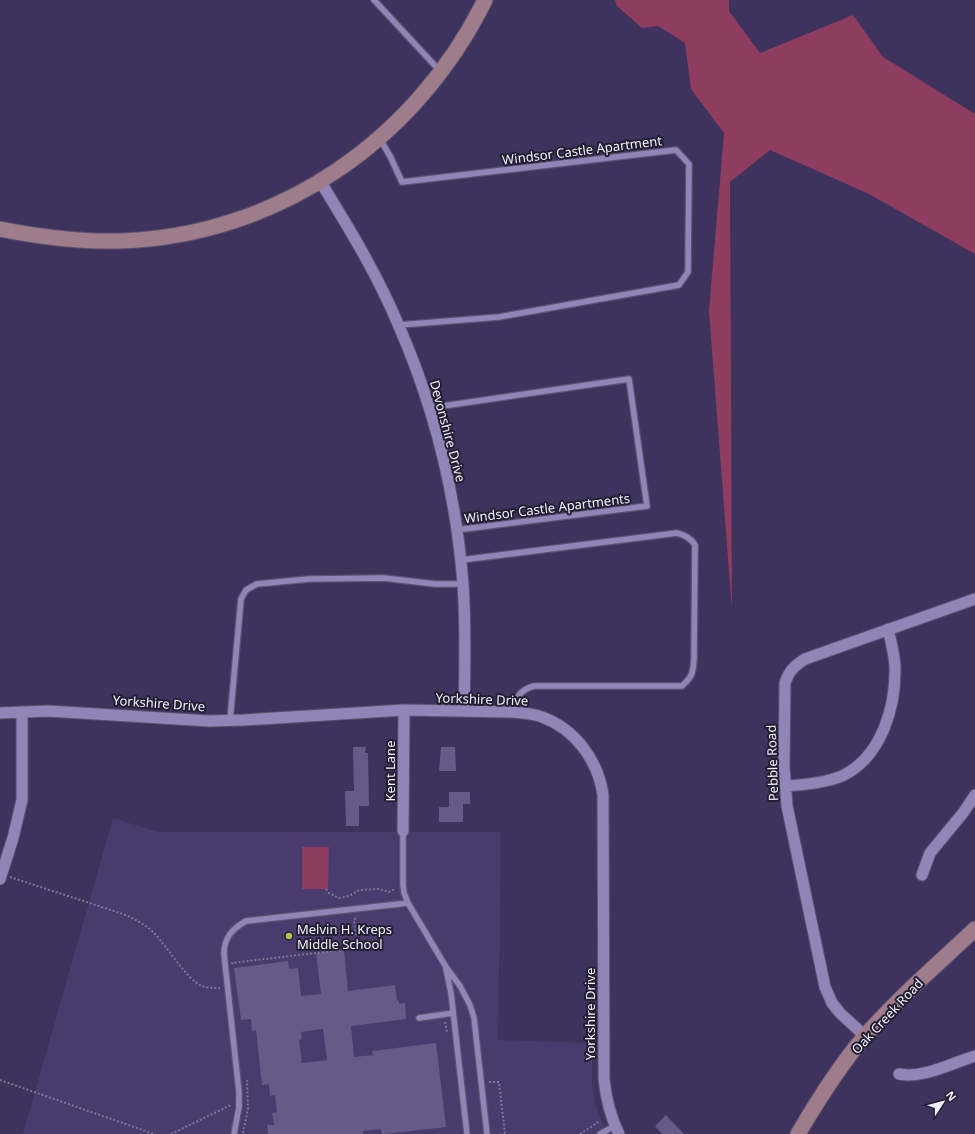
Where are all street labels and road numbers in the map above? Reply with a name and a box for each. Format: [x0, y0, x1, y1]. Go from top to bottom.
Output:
street label: Windsor Castle Apartment [501, 131, 663, 169]
street label: Devonshire Drive [426, 378, 470, 484]
street label: Windsor Castle Apartments [463, 489, 631, 527]
street label: Yorkshire Drive [435, 688, 529, 710]
street label: Yorkshire Drive [112, 691, 206, 715]
street label: Pebble Road [762, 724, 782, 802]
street label: Kent Lane [381, 741, 399, 801]
street label: Yorkshire Drive [581, 968, 599, 1060]
street label: Oak Creek Road [847, 974, 927, 1058]

